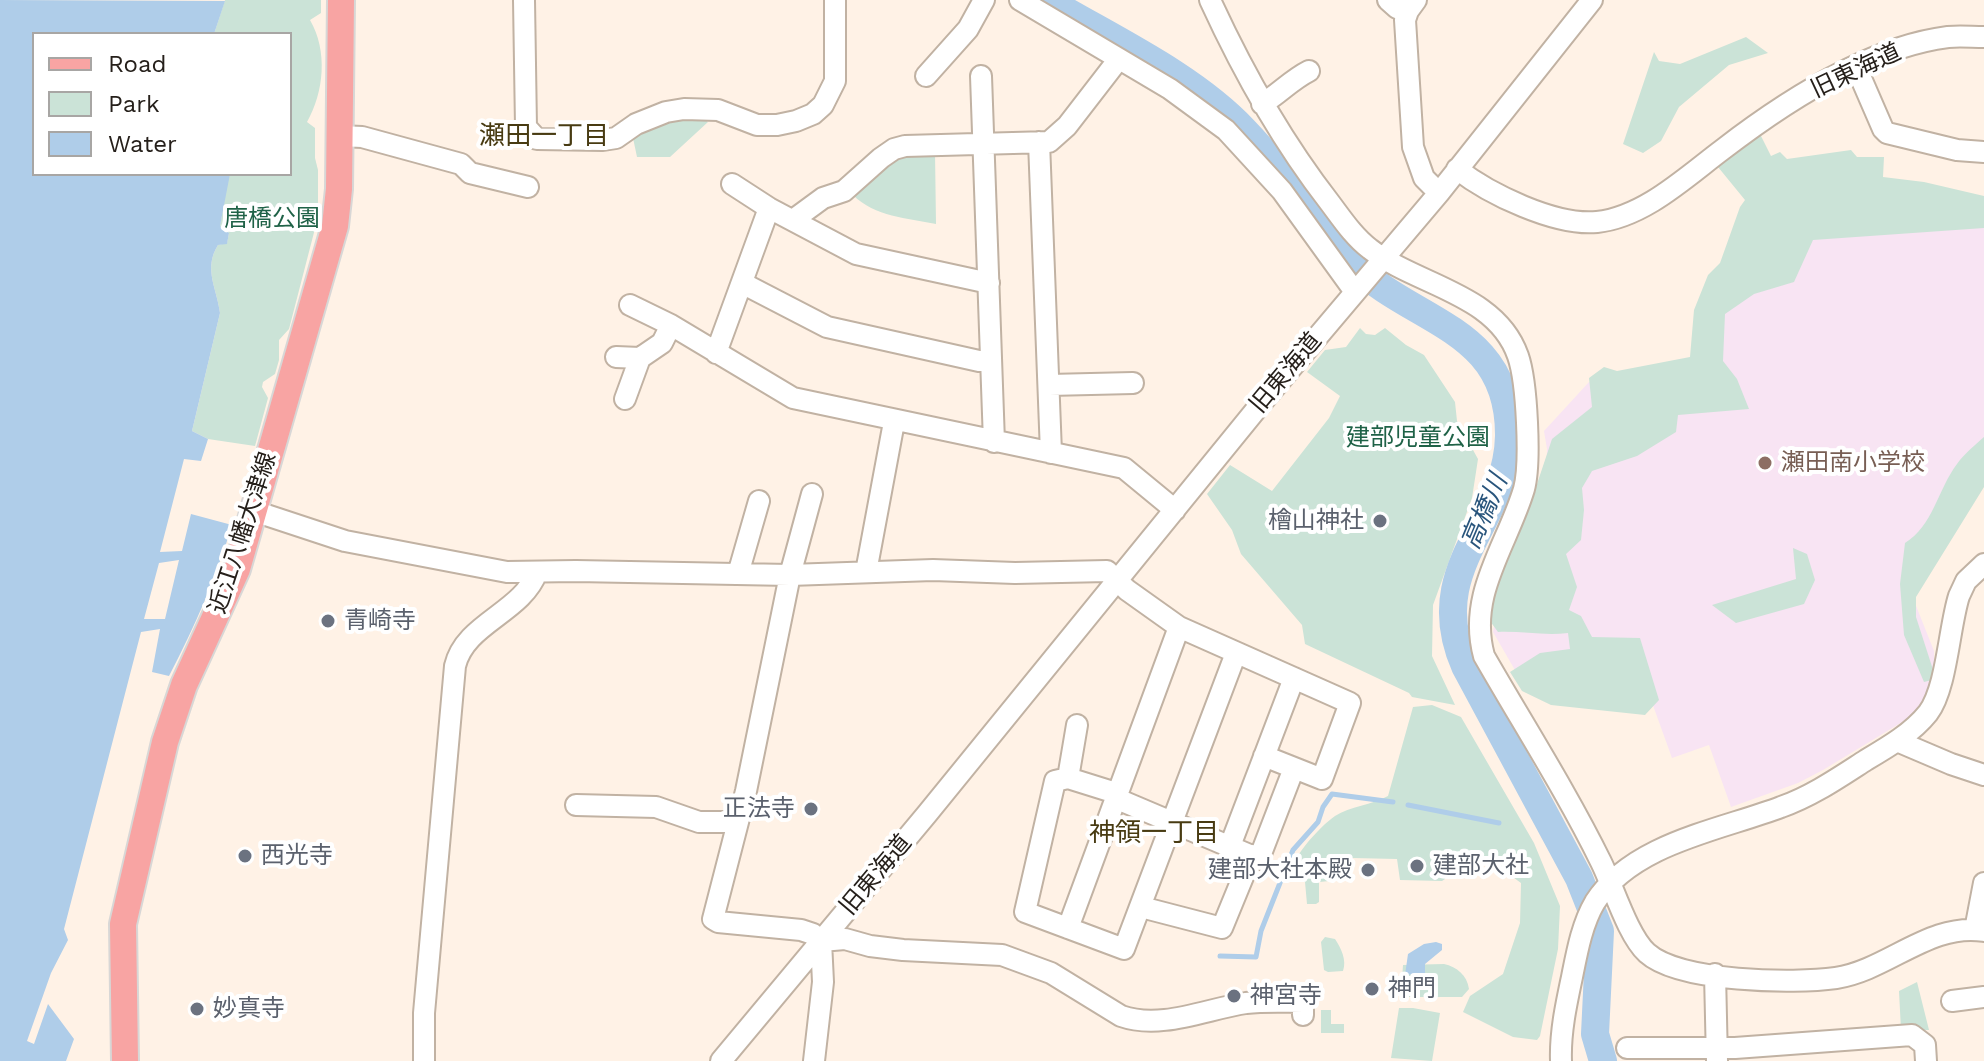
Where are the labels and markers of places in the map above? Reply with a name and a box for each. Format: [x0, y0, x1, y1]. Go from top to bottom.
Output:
place label: 瀬田南小学校 [1781, 449, 1925, 477]
marker: 瀬田南小学校 [1756, 454, 1774, 472]
place label: 檜山神社 [1268, 507, 1364, 535]
marker: 檜山神社 [1371, 512, 1389, 530]
place label: 青崎寺 [344, 607, 416, 635]
marker: 青崎寺 [319, 612, 337, 630]
place label: 正法寺 [723, 795, 795, 823]
marker: 正法寺 [802, 800, 820, 818]
place label: 西光寺 [261, 842, 333, 870]
marker: 西光寺 [236, 847, 254, 865]
place label: 建部大社 [1433, 852, 1529, 880]
place label: 建部大社本殿 [1208, 856, 1352, 884]
marker: 建部大社 [1408, 857, 1426, 875]
marker: 建部大社本殿 [1359, 861, 1377, 879]
place label: 神門 [1388, 975, 1436, 1003]
marker: 神門 [1363, 980, 1381, 998]
place label: 神宮寺 [1250, 982, 1322, 1010]
marker: 神宮寺 [1225, 987, 1243, 1005]
place label: 妙真寺 [213, 995, 285, 1023]
marker: 妙真寺 [188, 1000, 206, 1018]

